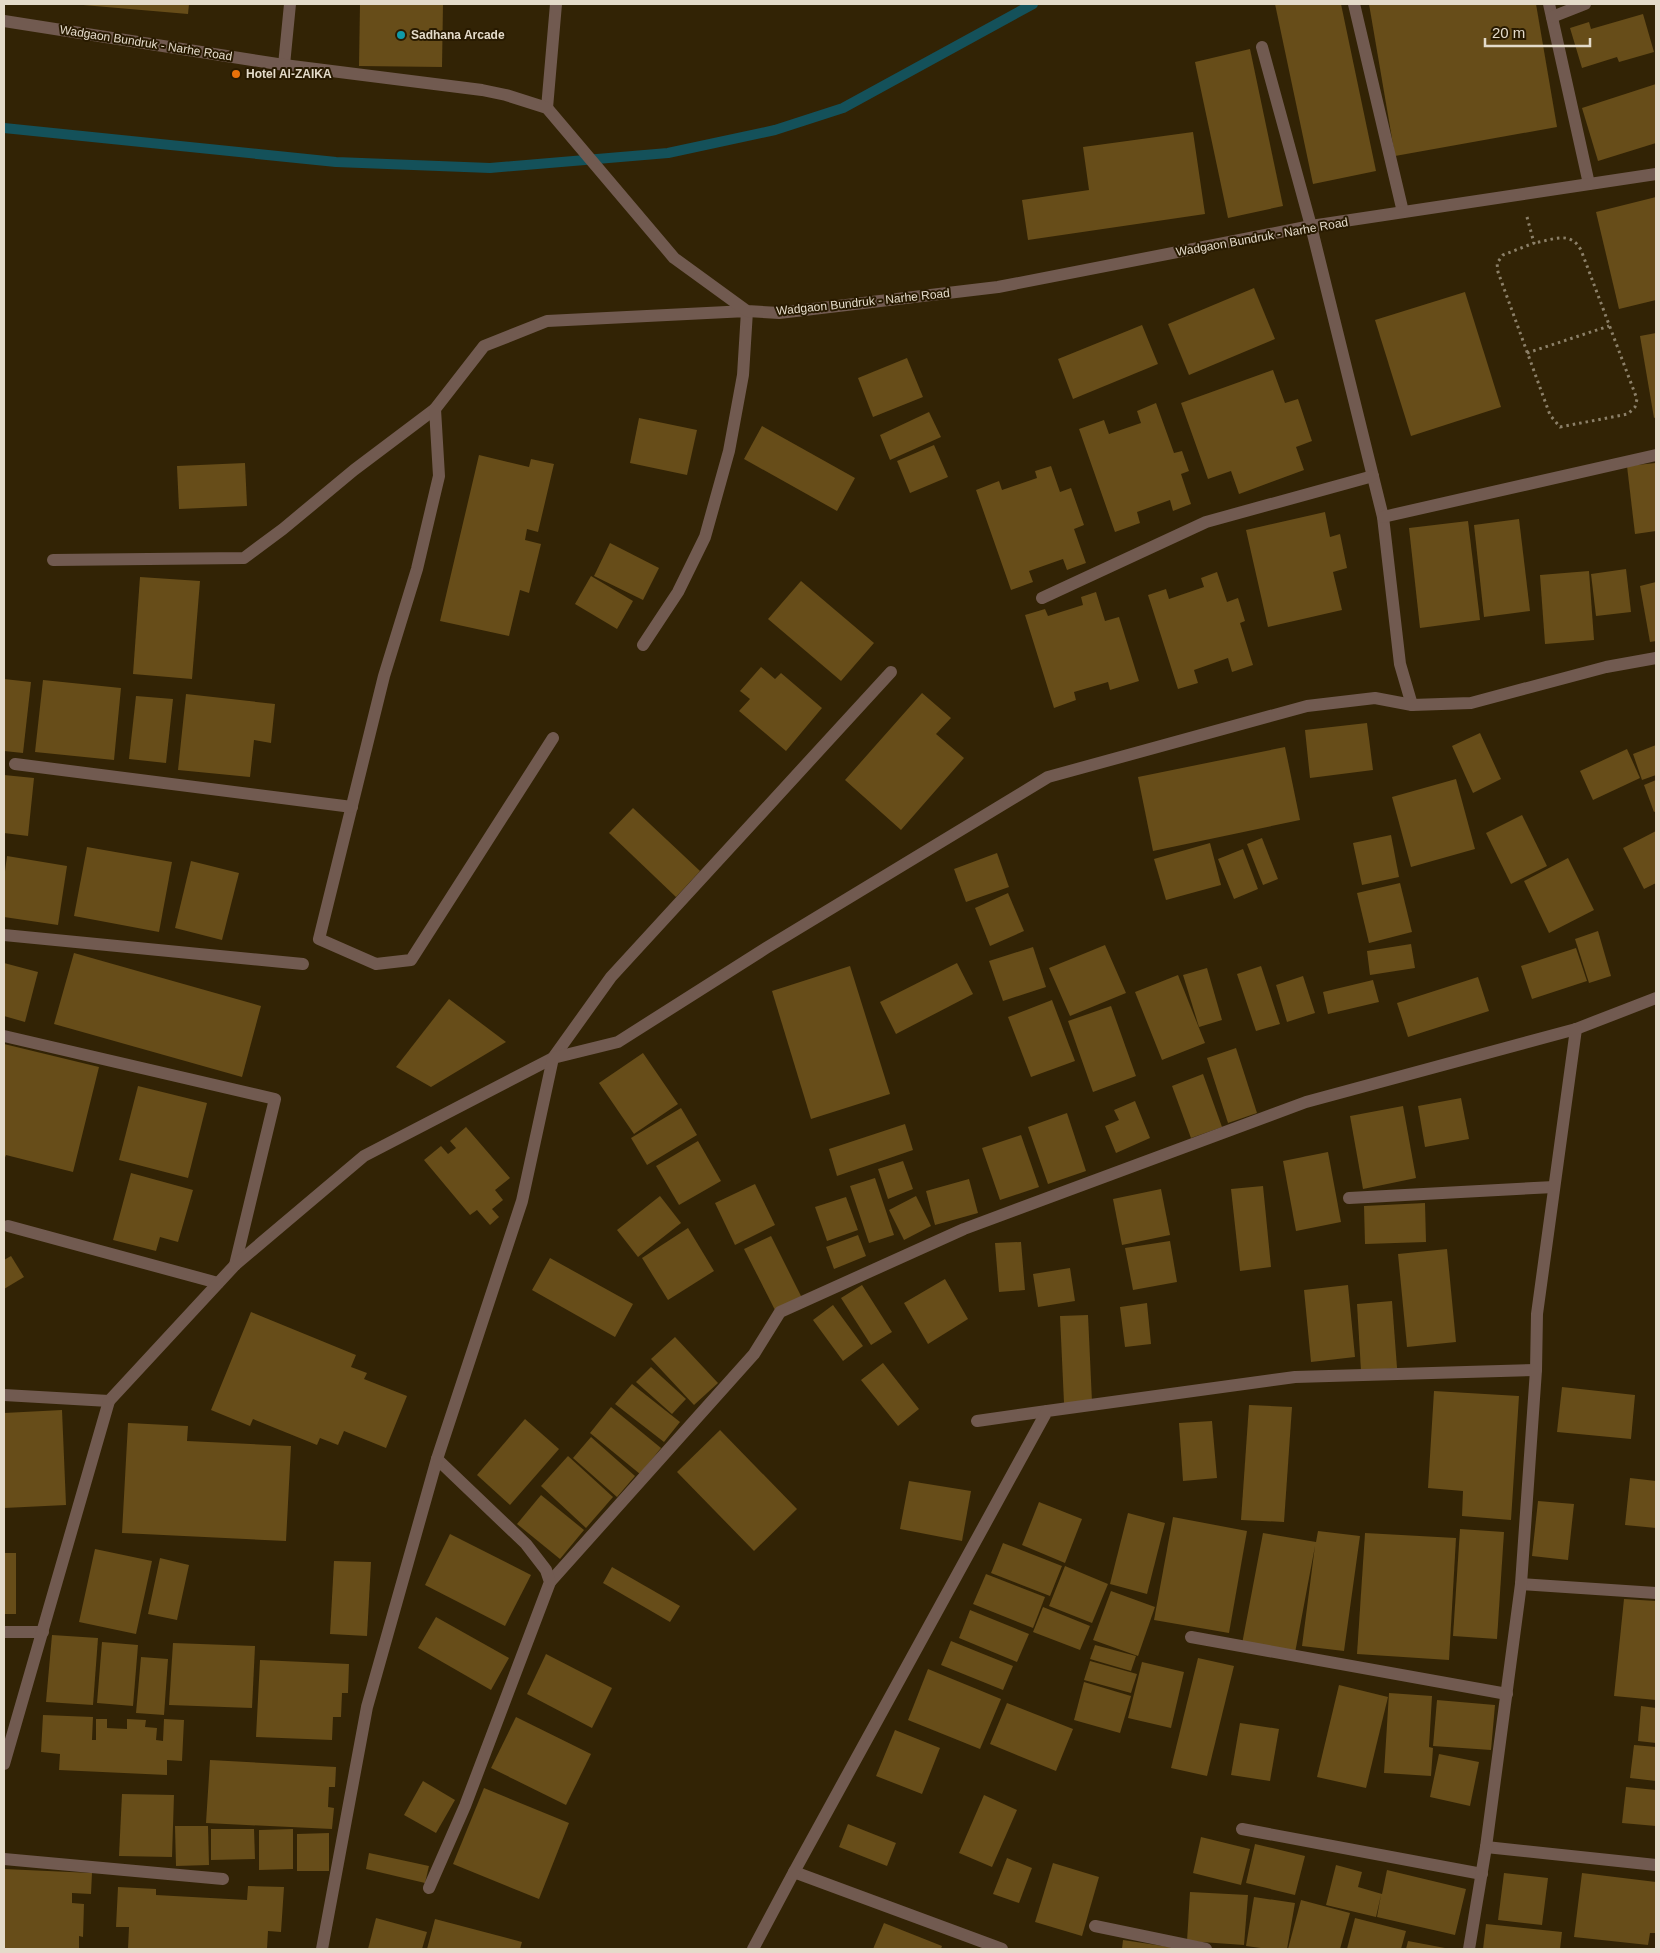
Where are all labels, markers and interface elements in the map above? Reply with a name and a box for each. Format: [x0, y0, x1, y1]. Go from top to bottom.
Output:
scale bar [1485, 15, 1590, 47]
street label: Wadgaon Bundruk - Narhe Road [59, 22, 233, 64]
text: 20 m [1492, 24, 1525, 41]
place label: Sadhana Arcade [411, 28, 505, 42]
marker: Sadhana Arcade [395, 29, 407, 41]
place label: Hotel Al-ZAIKA [246, 67, 332, 81]
marker: Hotel Al-ZAIKA [230, 68, 242, 80]
street label: Wadgaon Bundruk - Narhe Road [1175, 215, 1349, 259]
street label: Wadgaon Bundruk - Narhe Road [776, 286, 950, 318]

